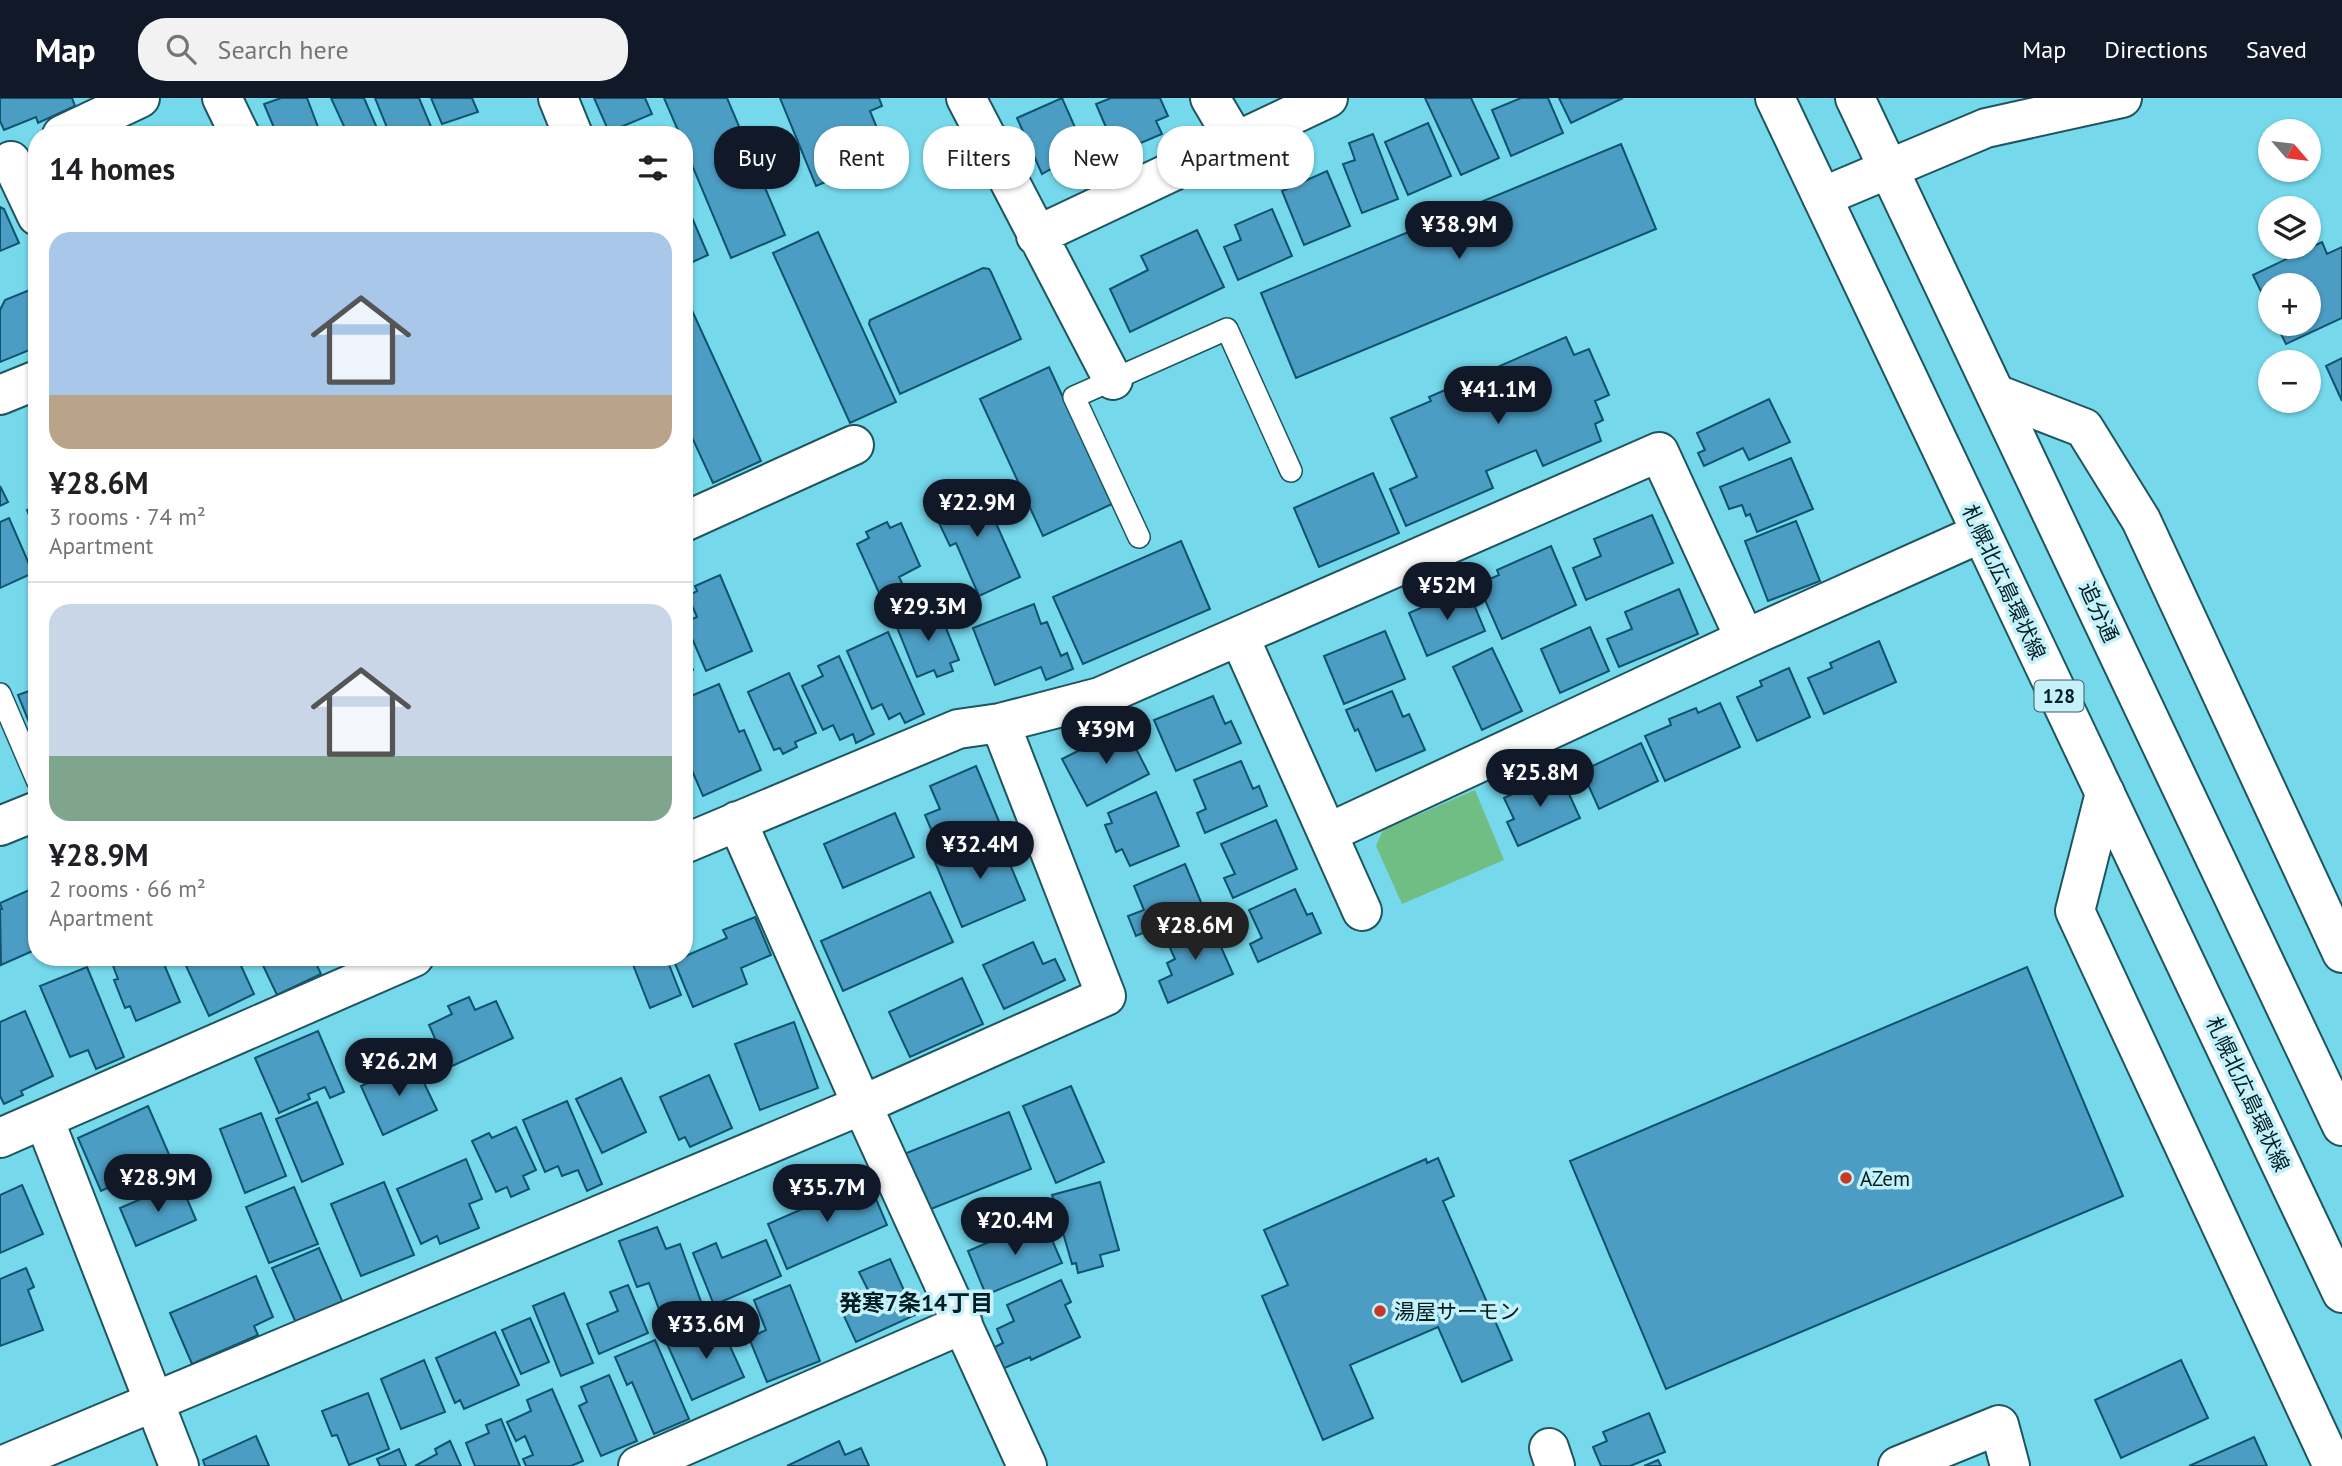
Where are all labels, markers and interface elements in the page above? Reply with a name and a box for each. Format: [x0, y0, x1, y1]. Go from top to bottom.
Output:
search box [138, 18, 628, 81]
text: Map [35, 28, 96, 71]
icon: search [162, 30, 200, 68]
text: Search here [218, 33, 349, 66]
text: Map [2022, 34, 2066, 65]
text: Directions [2104, 34, 2208, 65]
text: Saved [2246, 34, 2307, 65]
north arrow [2258, 119, 2320, 182]
map controls [2258, 119, 2321, 413]
chip: Buy [714, 126, 800, 189]
chip: Rent [814, 126, 909, 189]
chip: Filters [923, 126, 1035, 189]
chip: New [1049, 126, 1143, 189]
chip: Apartment [1157, 126, 1314, 189]
text: 14 homes [49, 149, 175, 188]
icon: filters [634, 149, 672, 187]
button: layers [2258, 196, 2321, 259]
pin: ¥38.9M [1402, 202, 1516, 261]
text: ¥38.9M [1421, 209, 1497, 238]
button: + [2258, 273, 2321, 336]
icon: home [298, 277, 424, 403]
button: − [2258, 350, 2321, 413]
pin: ¥41.1M [1441, 366, 1555, 426]
text: ¥41.1M [1460, 374, 1536, 403]
text: ¥28.6M [49, 463, 148, 502]
pin: ¥22.9M [920, 480, 1034, 539]
text: ¥22.9M [939, 487, 1015, 516]
street label: 札幌北広島環状線 [1956, 500, 2052, 664]
text: 3 rooms · 74 m² [49, 502, 206, 531]
text: Apartment [49, 531, 153, 560]
pin: ¥52M [1406, 562, 1488, 622]
text: ¥52M [1418, 570, 1476, 599]
street label: 追分通 [2073, 578, 2125, 646]
pin: ¥29.3M [871, 584, 985, 643]
text: ¥29.3M [890, 591, 966, 620]
icon: home [298, 649, 424, 775]
road number: 128 [2035, 680, 2084, 712]
pin: ¥39M [1065, 706, 1147, 766]
text: ¥39M [1077, 714, 1135, 743]
pin: ¥25.8M [1483, 750, 1597, 809]
text: ¥25.8M [1502, 757, 1578, 786]
pin: ¥32.4M [923, 822, 1037, 881]
text: ¥32.4M [942, 829, 1018, 858]
text: ¥28.9M [49, 835, 148, 874]
text: 2 rooms · 66 m² [49, 874, 206, 903]
pin: ¥28.6M [1138, 902, 1252, 962]
text: Apartment [49, 903, 153, 932]
text: ¥28.6M [1157, 910, 1233, 939]
street label: 札幌北広島環状線 [2200, 1012, 2296, 1176]
pin: ¥26.2M [342, 1038, 456, 1098]
text: ¥26.2M [361, 1046, 437, 1075]
pin: ¥28.9M [101, 1154, 215, 1214]
text: ¥28.9M [120, 1162, 196, 1191]
pin: ¥35.7M [770, 1164, 884, 1224]
place label: AZem [1860, 1165, 1910, 1192]
marker: AZem [1838, 1170, 1854, 1186]
text: ¥35.7M [789, 1172, 865, 1201]
pin: ¥20.4M [958, 1198, 1072, 1257]
text: ¥20.4M [977, 1205, 1053, 1234]
district label: 発寒7条14丁目 [839, 1288, 993, 1317]
place label: 湯屋サーモン [1394, 1298, 1520, 1325]
pin: ¥33.6M [649, 1302, 763, 1361]
marker: 湯屋サーモン [1372, 1303, 1388, 1319]
text: ¥33.6M [668, 1309, 744, 1338]

